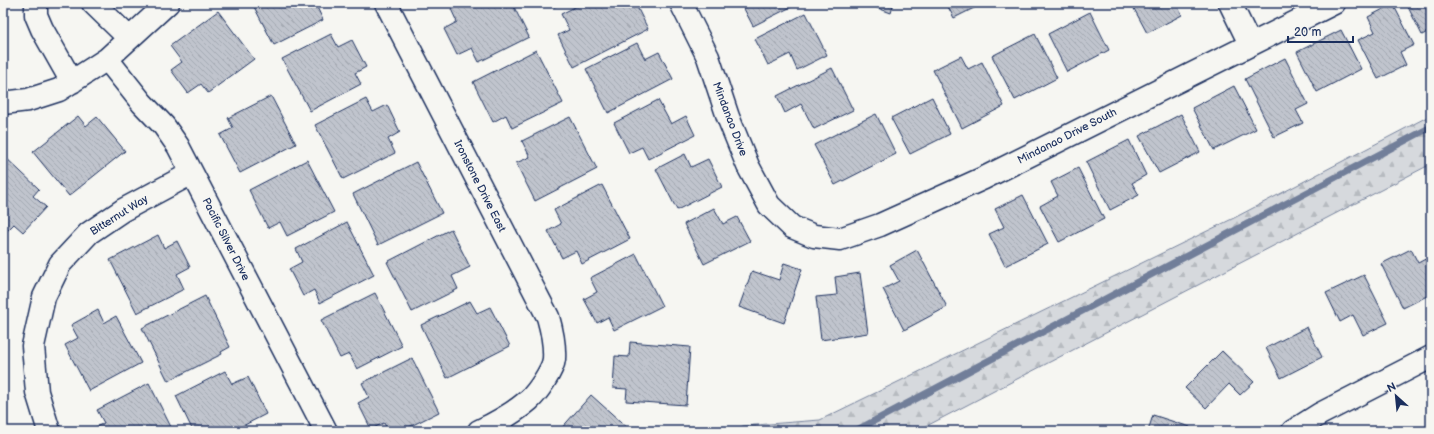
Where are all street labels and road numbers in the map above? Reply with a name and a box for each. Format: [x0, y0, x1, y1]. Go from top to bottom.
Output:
street label: Mindanao Drive [710, 80, 750, 158]
street label: Mindanao Drive South [1015, 105, 1119, 167]
street label: Ironstone Drive East [451, 138, 509, 235]
street label: Bitternut Way [88, 192, 150, 238]
street label: Pacific Silver Drive [199, 195, 253, 283]

